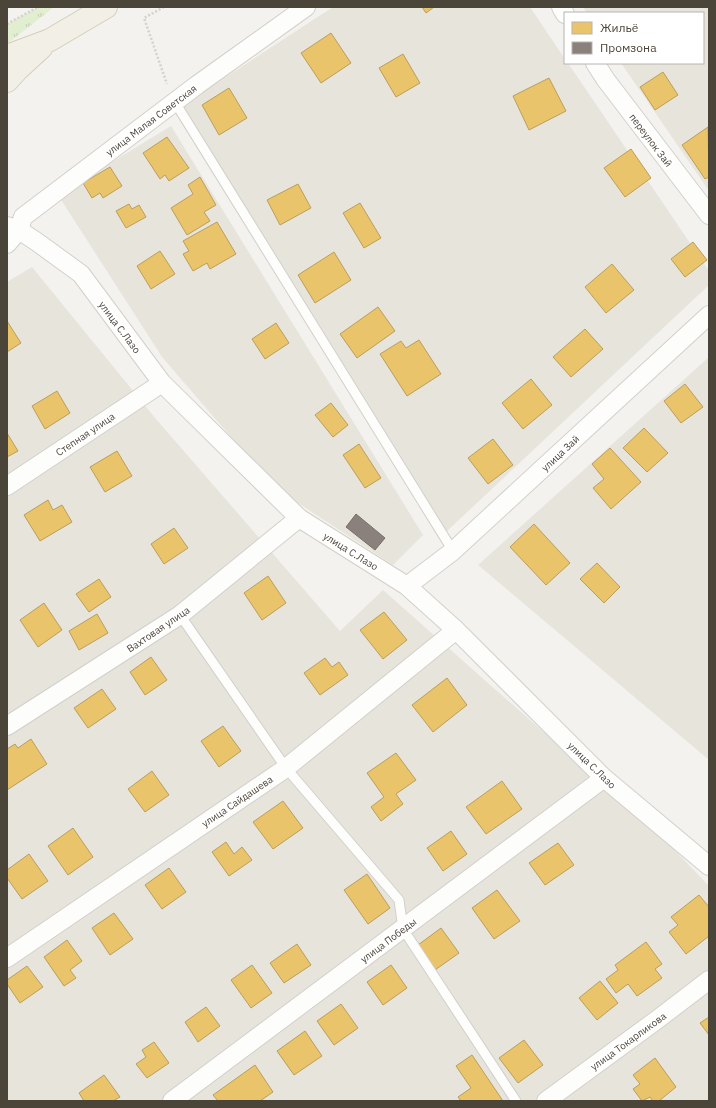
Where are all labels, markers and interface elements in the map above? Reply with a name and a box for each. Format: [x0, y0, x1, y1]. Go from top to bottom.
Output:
legend [564, 12, 704, 64]
text: Жильё [600, 20, 639, 35]
text: Промзона [600, 40, 657, 55]
street label: улица Малая Советская [103, 82, 199, 159]
street label: переулок Зай [626, 111, 675, 170]
street label: улица С.Лазо [96, 299, 144, 356]
street label: Степная улица [53, 409, 118, 459]
street label: улица Зай [539, 432, 582, 474]
street label: улица С.Лазо [321, 529, 381, 574]
street label: Вахтовая улица [124, 603, 193, 655]
street label: улица С.Лазо [565, 739, 619, 792]
street label: улица Сайдашева [199, 772, 276, 830]
street label: улица Победы [358, 915, 419, 966]
street label: улица Токарликова [588, 1009, 669, 1073]

